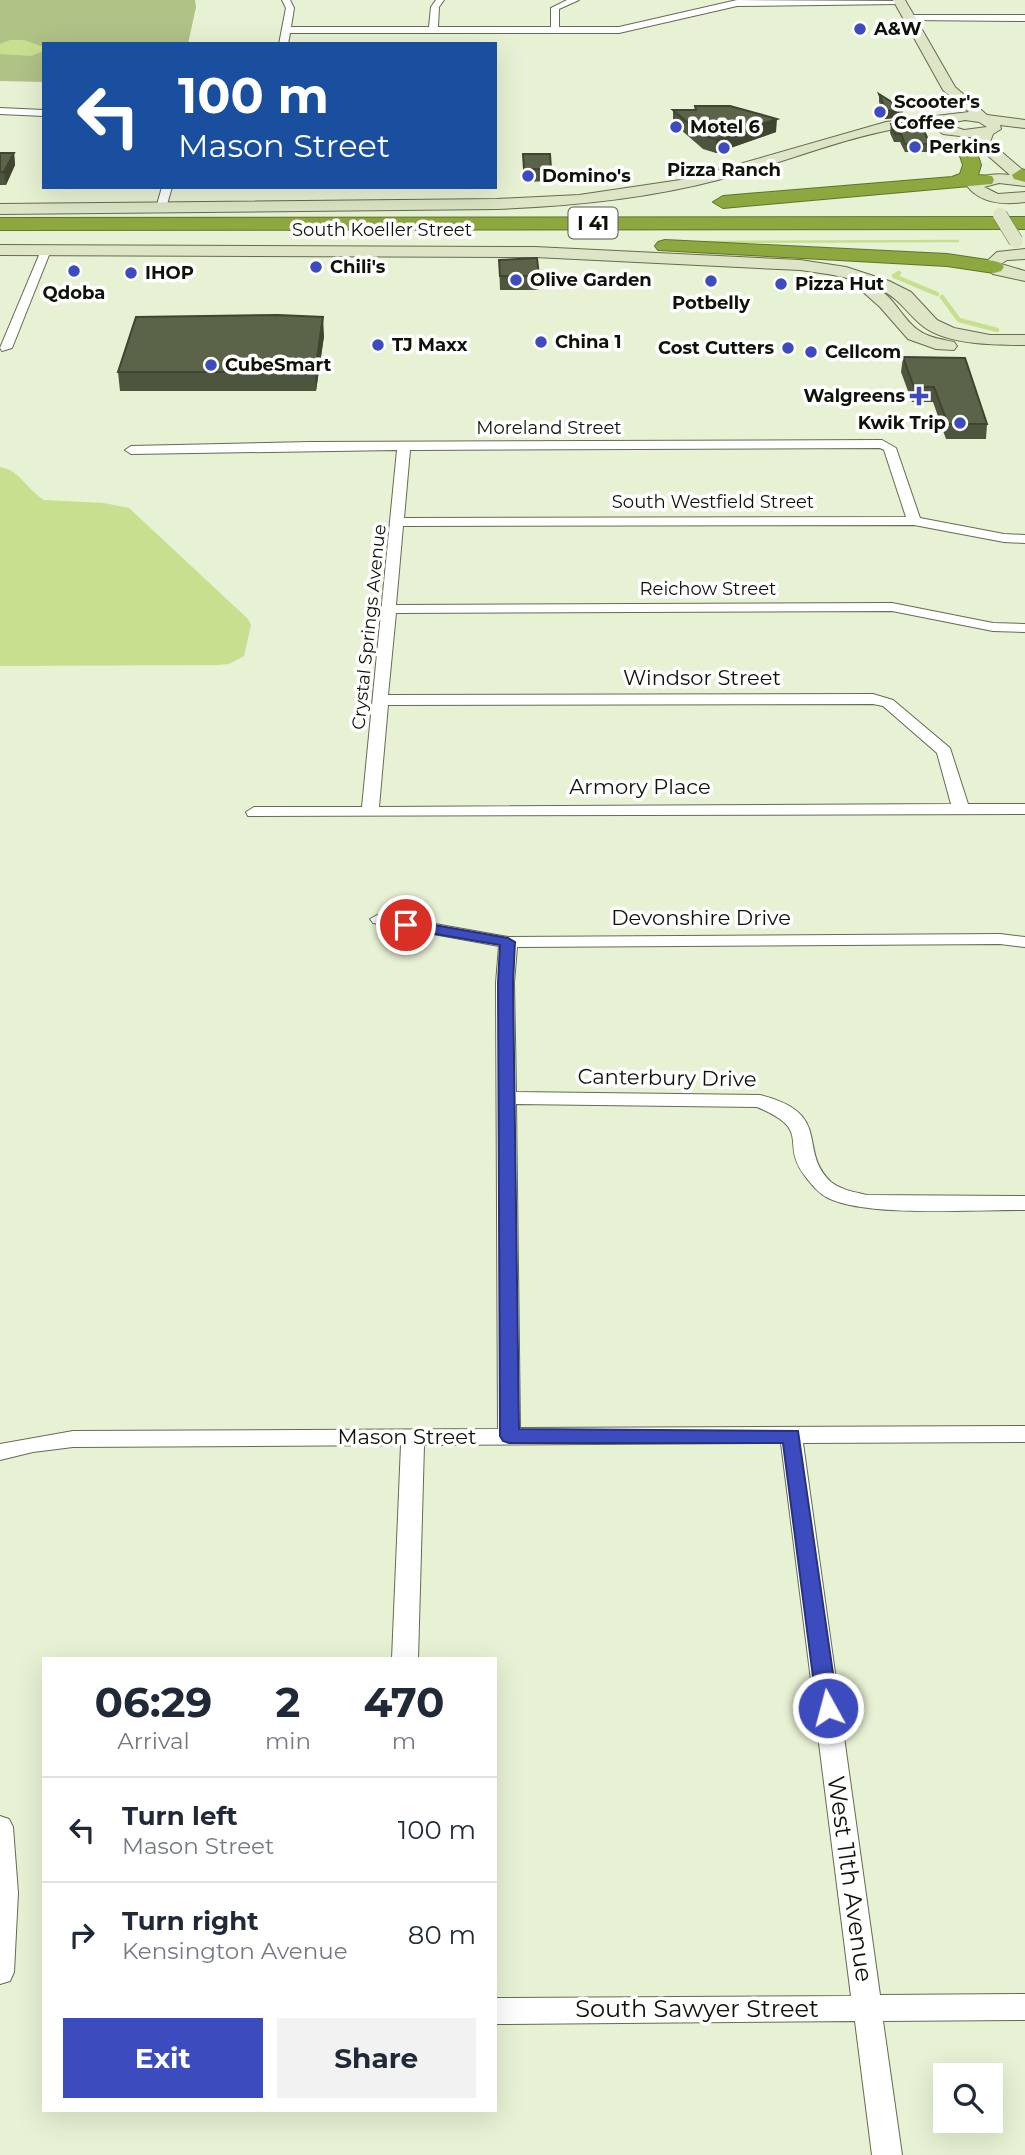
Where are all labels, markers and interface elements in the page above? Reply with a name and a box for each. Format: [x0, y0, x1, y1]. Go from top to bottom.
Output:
place label: A&W [873, 18, 922, 40]
marker: A&W [852, 21, 868, 37]
text: 100 m [178, 66, 329, 125]
icon: left [63, 70, 154, 161]
place label: Scooter's Coffee [894, 91, 980, 134]
marker: Scooter's Coffee [872, 104, 888, 120]
place label: Motel 6 [690, 116, 760, 138]
marker: Motel 6 [668, 119, 684, 135]
text: Mason Street [178, 126, 390, 165]
place label: Perkins [929, 136, 1001, 158]
marker: Perkins [907, 139, 923, 155]
marker: Pizza Ranch [716, 140, 732, 156]
place label: Pizza Ranch [667, 159, 781, 181]
place label: Domino's [542, 165, 631, 187]
marker: Domino's [520, 168, 536, 184]
road number: I 41 [568, 208, 618, 238]
street label: South Koeller Street [292, 219, 472, 241]
place label: Chili's [330, 256, 386, 278]
marker: Chili's [308, 259, 324, 275]
place label: IHOP [145, 262, 194, 284]
marker: Qdoba [66, 263, 82, 279]
marker: IHOP [123, 265, 139, 281]
place label: Olive Garden [530, 269, 652, 291]
marker: Olive Garden [508, 272, 524, 288]
marker: Potbelly [703, 273, 719, 289]
place label: Pizza Hut [795, 273, 884, 295]
marker: Pizza Hut [773, 276, 789, 292]
place label: Qdoba [43, 282, 105, 304]
place label: Potbelly [672, 292, 750, 314]
place label: China 1 [555, 331, 622, 353]
place label: TJ Maxx [392, 334, 468, 356]
marker: China 1 [533, 334, 549, 350]
marker: TJ Maxx [370, 337, 386, 353]
place label: Cost Cutters [658, 337, 774, 359]
marker: Cost Cutters [780, 340, 796, 356]
place label: Cellcom [825, 341, 901, 363]
marker: Cellcom [803, 344, 819, 360]
place label: CubeSmart [225, 354, 331, 376]
marker: CubeSmart [203, 357, 219, 373]
place label: Walgreens [804, 385, 905, 407]
marker: Walgreens [911, 388, 927, 404]
place label: Kwik Trip [858, 412, 946, 434]
marker: Kwik Trip [952, 415, 968, 431]
street label: Moreland Street [476, 417, 622, 439]
street label: South Westfield Street [612, 491, 814, 513]
street label: Crystal Springs Avenue [347, 523, 391, 731]
street label: Reichow Street [640, 578, 776, 600]
street label: Windsor Street [623, 665, 781, 690]
street label: Armory Place [569, 774, 711, 799]
pin [376, 895, 436, 955]
street label: Devonshire Drive [611, 905, 791, 930]
icon: arrive [387, 906, 425, 944]
street label: Canterbury Drive [577, 1063, 757, 1092]
street label: Mason Street [337, 1424, 477, 1449]
position arrow [791, 1671, 865, 1745]
text: 06:29 [95, 1676, 212, 1728]
text: 2 [276, 1676, 300, 1728]
text: 470 [364, 1676, 444, 1728]
text: Arrival [117, 1727, 190, 1755]
text: min [265, 1727, 311, 1755]
text: m [392, 1727, 416, 1755]
street label: West 11th Avenue [822, 1774, 879, 1984]
text: Turn left [122, 1800, 238, 1832]
icon: left [63, 1811, 101, 1849]
text: 100 m [398, 1814, 476, 1846]
text: Mason Street [122, 1832, 274, 1860]
text: Turn right [122, 1905, 258, 1937]
icon: right [63, 1916, 101, 1954]
text: 80 m [408, 1919, 476, 1951]
text: Kensington Avenue [122, 1937, 348, 1965]
street label: South Sawyer Street [575, 1994, 819, 2023]
button: Exit [63, 2018, 263, 2098]
button: Share [277, 2018, 476, 2098]
map controls [933, 2063, 1003, 2133]
button: search [933, 2063, 1003, 2133]

